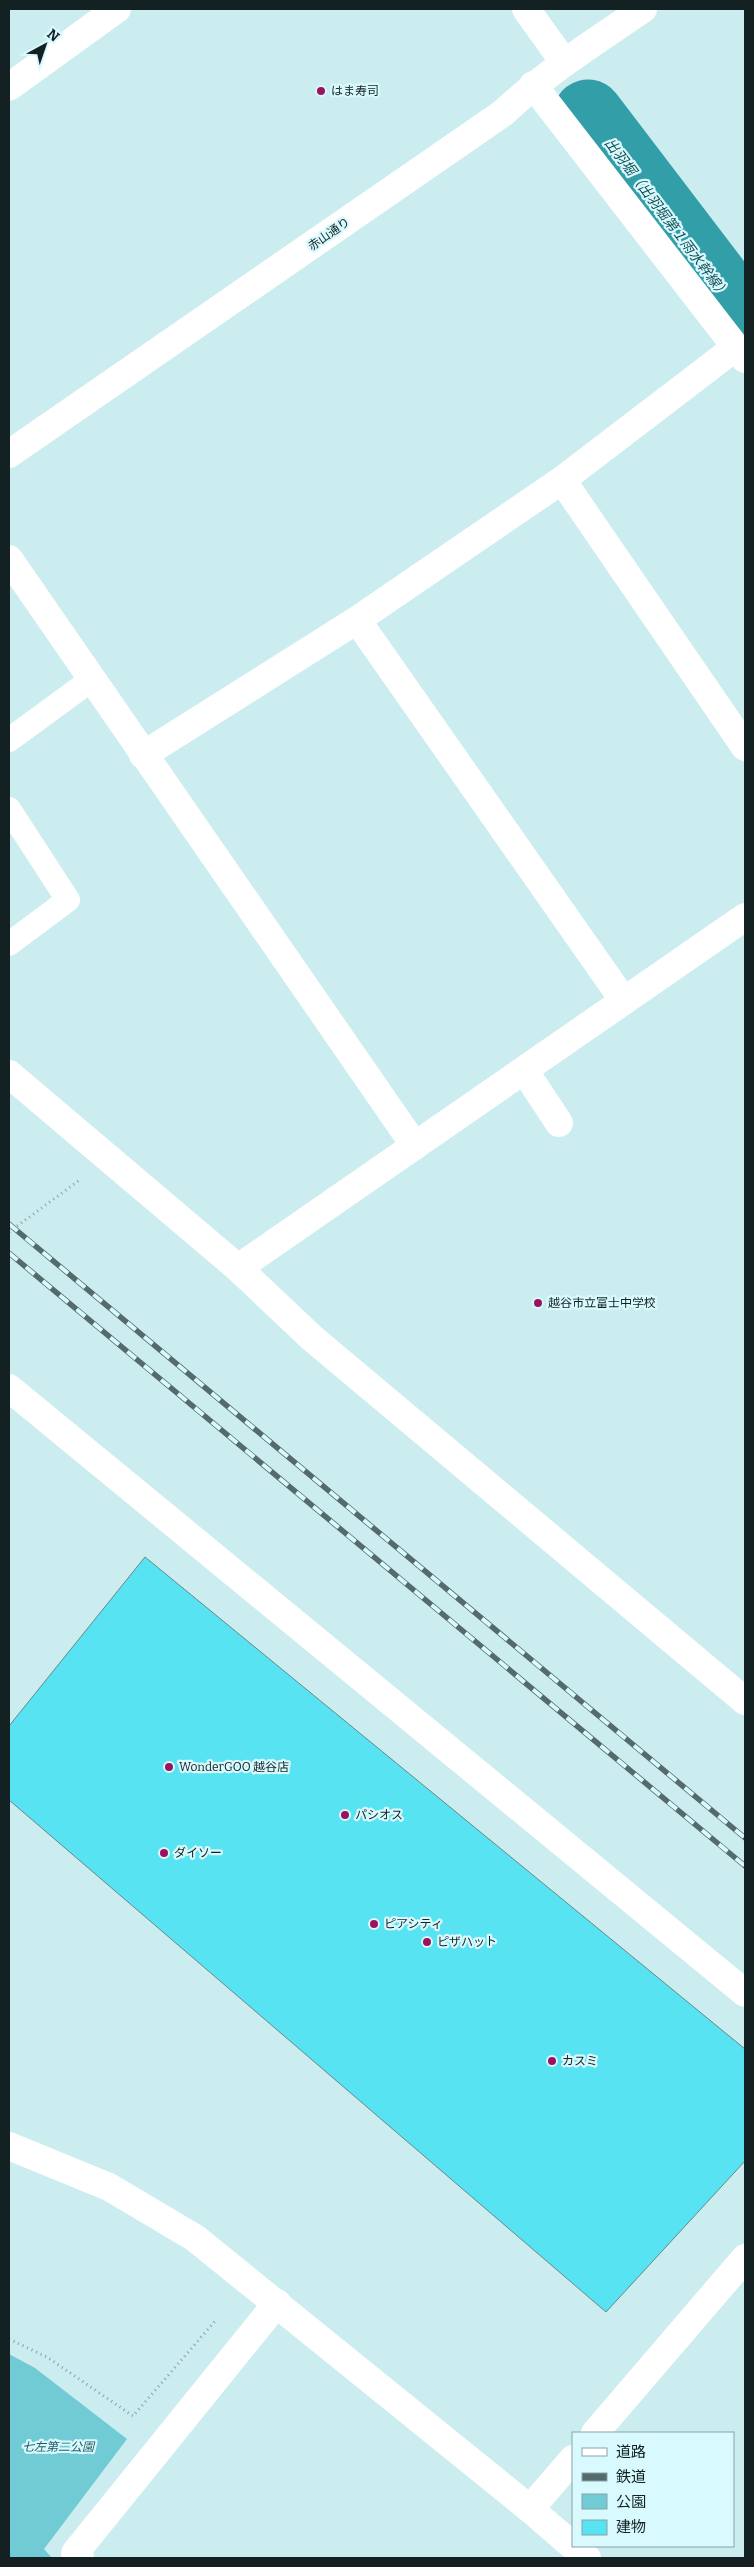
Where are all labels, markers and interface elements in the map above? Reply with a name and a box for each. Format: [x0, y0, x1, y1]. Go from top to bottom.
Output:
north arrow [20, 20, 70, 70]
text: N [43, 25, 63, 46]
place label: はま寿司 [331, 84, 379, 98]
marker: はま寿司 [315, 85, 327, 97]
water label: 出羽堀（出羽堀第１雨水幹線） [601, 135, 732, 302]
street label: 赤山通り [305, 214, 353, 254]
place label: 越谷市立富士中学校 [548, 1296, 656, 1310]
marker: 越谷市立富士中学校 [532, 1297, 544, 1309]
place label: WonderGOO 越谷店 [179, 1760, 289, 1774]
marker: WonderGOO 越谷店 [163, 1761, 175, 1773]
place label: パシオス [355, 1808, 403, 1822]
marker: パシオス [339, 1809, 351, 1821]
place label: ダイソー [174, 1846, 222, 1860]
marker: ダイソー [158, 1847, 170, 1859]
place label: ピアシティ [384, 1917, 443, 1931]
marker: ピアシティ [368, 1918, 380, 1930]
place label: ピザハット [437, 1935, 497, 1949]
marker: ピザハット [421, 1936, 433, 1948]
place label: カスミ [562, 2054, 598, 2068]
marker: カスミ [546, 2055, 558, 2067]
legend [572, 2432, 734, 2547]
park label: 七左第二公園 [22, 2440, 96, 2454]
text: 道路 [616, 2443, 646, 2461]
text: 鉄道 [616, 2468, 646, 2486]
text: 公園 [616, 2493, 646, 2511]
text: 建物 [616, 2518, 646, 2536]

